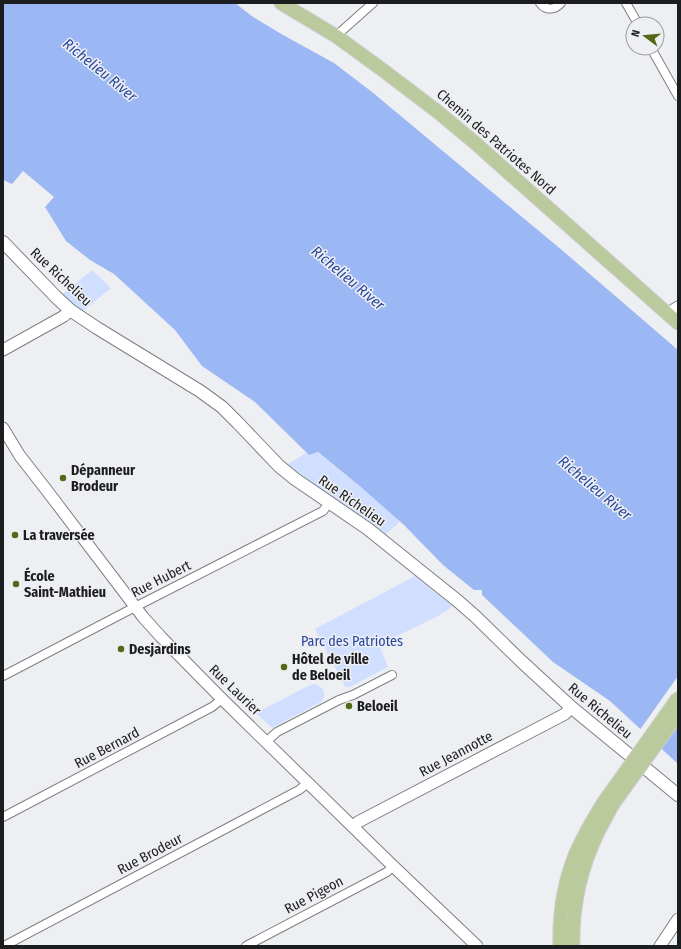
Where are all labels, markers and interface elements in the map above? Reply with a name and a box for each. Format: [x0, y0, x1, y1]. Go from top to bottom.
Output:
north arrow [625, 16, 665, 56]
text: N [629, 28, 643, 38]
water label: Richelieu River [59, 35, 141, 106]
street label: Chemin des Patriotes Nord [433, 86, 559, 198]
water label: Richelieu River [308, 242, 389, 314]
street label: Rue Richelieu [27, 244, 95, 310]
water label: Richelieu River [555, 452, 636, 524]
place label: Dépanneur Brodeur [71, 462, 136, 495]
street label: Rue Richelieu [315, 472, 389, 530]
marker: Dépanneur Brodeur [58, 473, 68, 483]
place label: La traversée [23, 527, 95, 544]
marker: La traversée [10, 530, 20, 540]
street label: Rue Hubert [128, 557, 194, 601]
place label: École Saint-Mathieu [24, 567, 106, 601]
marker: École Saint-Mathieu [11, 579, 21, 589]
park label: Parc des Patriotes [301, 633, 403, 650]
place label: Desjardins [129, 641, 191, 658]
marker: Desjardins [116, 644, 126, 654]
place label: Hôtel de ville de Beloeil [292, 651, 369, 684]
street label: Rue Laurier [205, 661, 265, 719]
marker: Hôtel de ville de Beloeil [279, 662, 289, 672]
street label: Rue Richelieu [565, 679, 635, 743]
place label: Beloeil [357, 698, 398, 715]
marker: Beloeil [344, 701, 354, 711]
street label: Rue Bernard [72, 724, 142, 772]
street label: Rue Jeannotte [416, 728, 496, 780]
street label: Rue Brodeur [115, 830, 186, 878]
street label: Rue Pigeon [282, 872, 346, 918]

